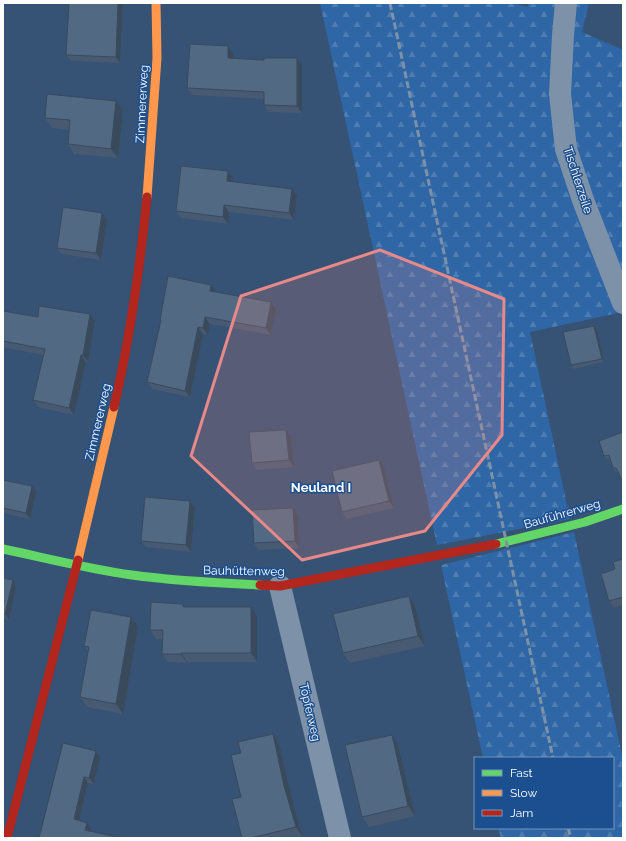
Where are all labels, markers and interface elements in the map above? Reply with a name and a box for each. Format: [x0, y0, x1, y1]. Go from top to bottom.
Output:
street label: Zimmererweg [133, 64, 151, 144]
street label: Tischlerzeile [561, 145, 595, 215]
street label: Zimmererweg [82, 382, 114, 462]
district label: Neuland I [291, 480, 351, 495]
street label: Bauführerweg [522, 496, 602, 532]
street label: Bauhüttenweg [203, 563, 285, 579]
street label: Töpferweg [296, 681, 324, 743]
legend [474, 757, 614, 829]
text: Fast [510, 766, 533, 780]
text: Slow [510, 786, 537, 800]
text: Jam [510, 806, 533, 820]

